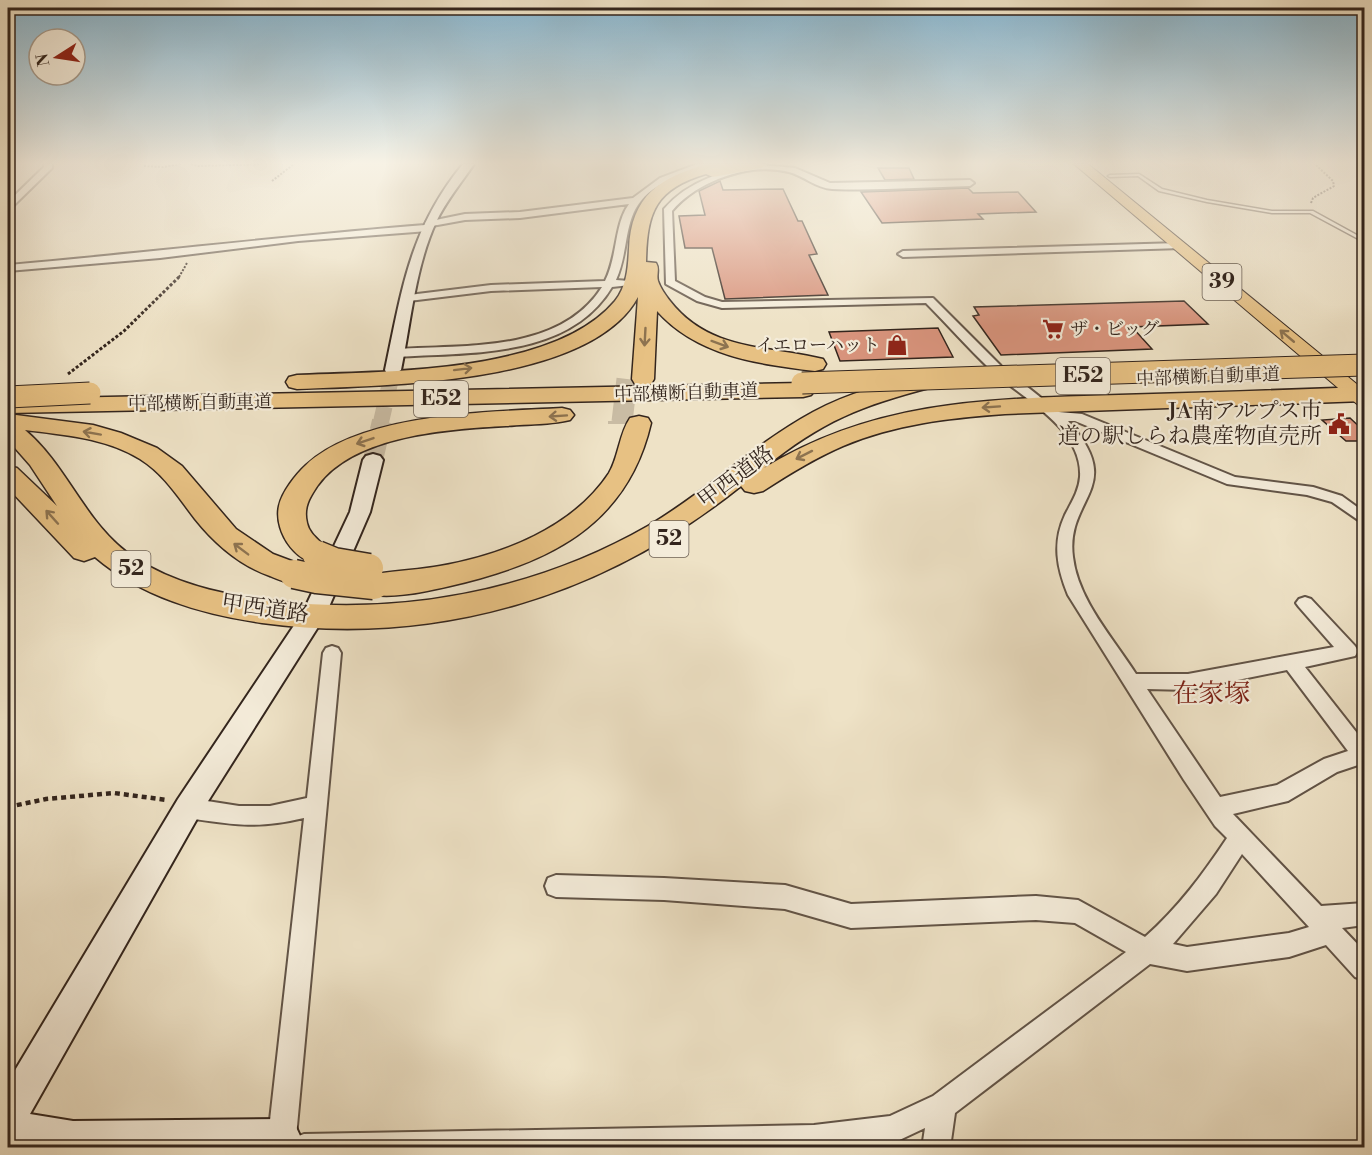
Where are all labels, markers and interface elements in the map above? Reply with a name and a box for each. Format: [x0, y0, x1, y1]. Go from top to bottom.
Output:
north arrow [27, 27, 87, 87]
text: N [32, 51, 54, 68]
road number: 39 [1202, 264, 1242, 300]
supermarket icon: ザ・ビッグ [1041, 317, 1065, 341]
place label: ザ・ビッグ [1070, 318, 1159, 341]
one-way arrow [639, 327, 650, 347]
one-way arrow [1280, 329, 1295, 343]
shop icon: イエローハット [885, 333, 909, 357]
place label: イエローハット [756, 334, 880, 357]
one-way arrow [710, 340, 729, 351]
road number: E52 [1056, 358, 1110, 394]
street label: 中部横断自動車道 [1136, 363, 1280, 391]
one-way arrow [453, 364, 472, 375]
street label: 中部横断自動車道 [614, 379, 758, 407]
road number: E52 [414, 381, 468, 417]
street label: 中部横断自動車道 [128, 390, 272, 416]
place label: JA南アルプス市 道の駅しらね農産物直売所 [1058, 398, 1322, 450]
one-way arrow [982, 402, 1002, 413]
one-way arrow [548, 410, 568, 421]
public building icon: JA南アルプス市 道の駅しらね農産物直売所 [1327, 412, 1351, 436]
one-way arrow [82, 427, 102, 438]
one-way arrow [356, 437, 375, 448]
street label: 甲西道路 [693, 440, 779, 514]
one-way arrow [795, 449, 813, 461]
one-way arrow [45, 510, 59, 525]
road number: 52 [650, 521, 688, 557]
one-way arrow [234, 543, 250, 556]
road number: 52 [112, 551, 150, 587]
street label: 甲西道路 [220, 590, 310, 628]
district label: 在家塚 [1172, 678, 1250, 710]

